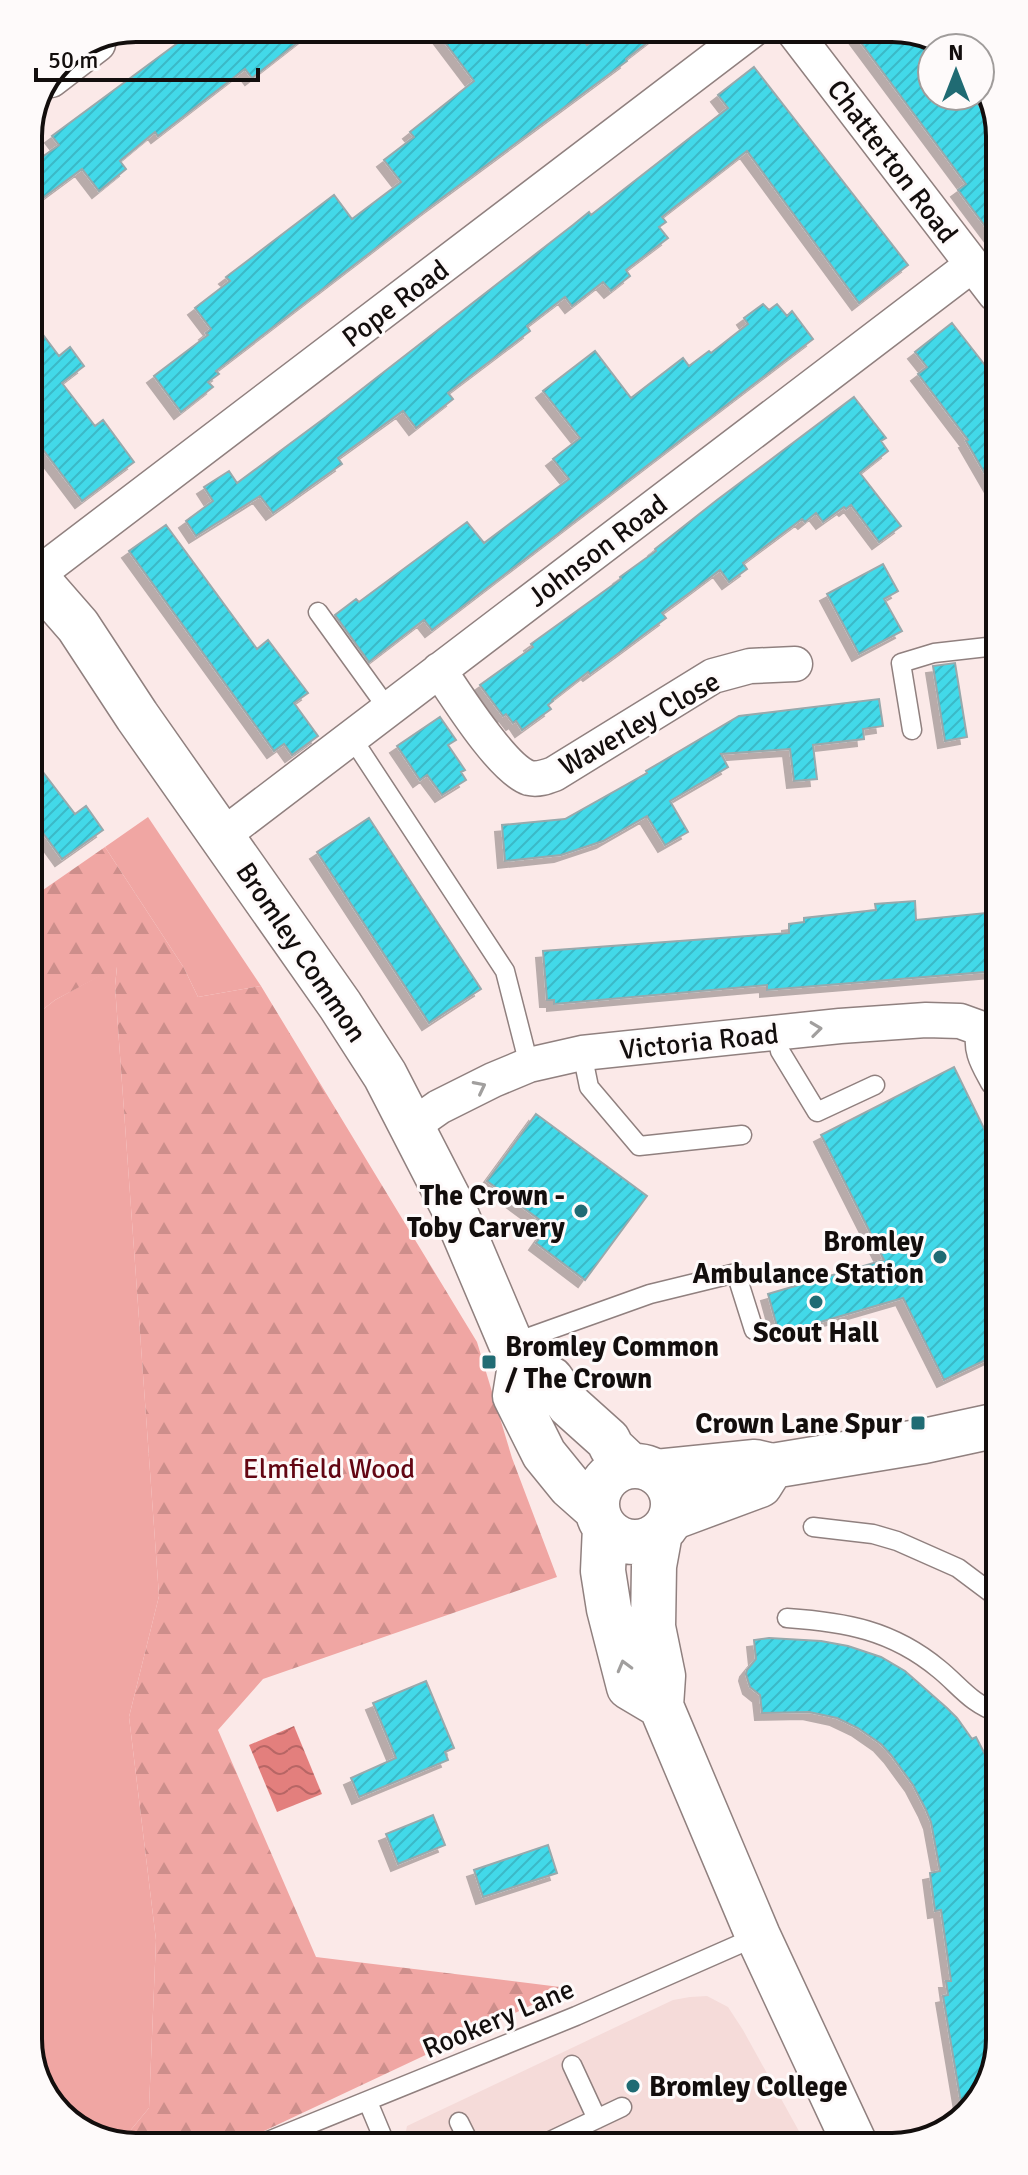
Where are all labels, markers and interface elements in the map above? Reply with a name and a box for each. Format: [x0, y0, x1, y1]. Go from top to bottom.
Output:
scale bar [36, 32, 258, 82]
north arrow [916, 32, 996, 112]
text: N [948, 39, 964, 66]
text: 50 m [48, 45, 98, 75]
street label: Chatterton Road [820, 73, 965, 250]
street label: Pope Road [336, 253, 456, 355]
street label: Johnson Road [521, 487, 674, 614]
street label: Waverley Close [553, 664, 726, 784]
street label: Bromley Common [228, 856, 374, 1049]
street label: Victoria Road [618, 1017, 780, 1067]
one-way arrow [810, 1020, 823, 1037]
one-way arrow [471, 1081, 486, 1097]
place label: The Crown - Toby Carvery [407, 1179, 565, 1245]
marker: The Crown - Toby Carvery [572, 1202, 590, 1220]
place label: Bromley Ambulance Station [692, 1225, 924, 1291]
marker: Bromley Ambulance Station [931, 1248, 949, 1266]
marker: Scout Hall [807, 1293, 825, 1311]
place label: Scout Hall [753, 1316, 879, 1350]
place label: Bromley Common / The Crown [505, 1330, 719, 1396]
marker: Bromley Common / The Crown [480, 1353, 498, 1371]
place label: Crown Lane Spur [695, 1407, 903, 1441]
marker: Crown Lane Spur [909, 1414, 927, 1432]
park label: Elmfield Wood [243, 1452, 415, 1486]
one-way arrow [616, 1659, 633, 1673]
street label: Rookery Lane [418, 1972, 579, 2066]
place label: Bromley College [649, 2070, 848, 2104]
marker: Bromley College [624, 2077, 642, 2095]

